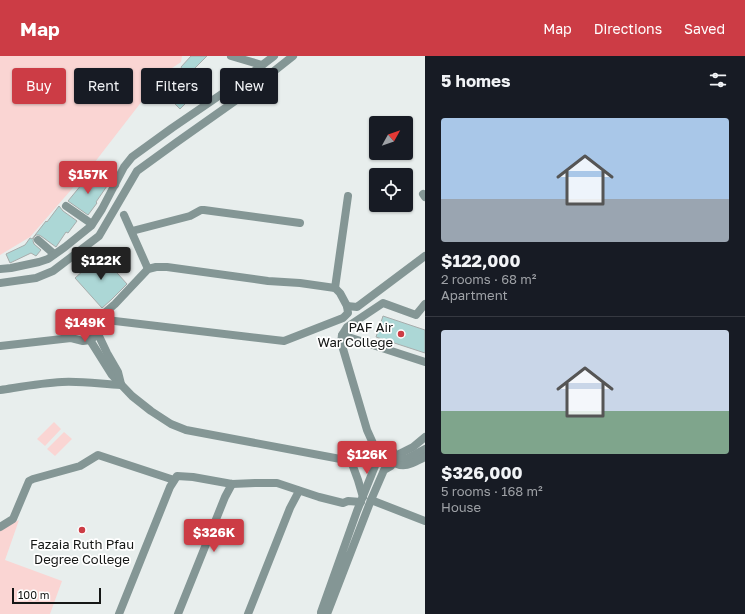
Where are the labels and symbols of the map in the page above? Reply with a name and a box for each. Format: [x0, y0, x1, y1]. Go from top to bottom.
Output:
north arrow [369, 116, 413, 160]
pin: $157K [60, 161, 116, 195]
pin: $122K [73, 247, 129, 281]
pin: $149K [57, 309, 113, 343]
place label: PAF Air War College [317, 319, 393, 350]
marker: PAF Air War College [396, 329, 406, 339]
pin: $126K [339, 441, 395, 475]
pin: $326K [186, 519, 242, 553]
marker: Fazaia Ruth Pfau Degree College [77, 525, 87, 535]
place label: Fazaia Ruth Pfau Degree College [30, 536, 134, 567]
scale bar [12, 586, 101, 605]

